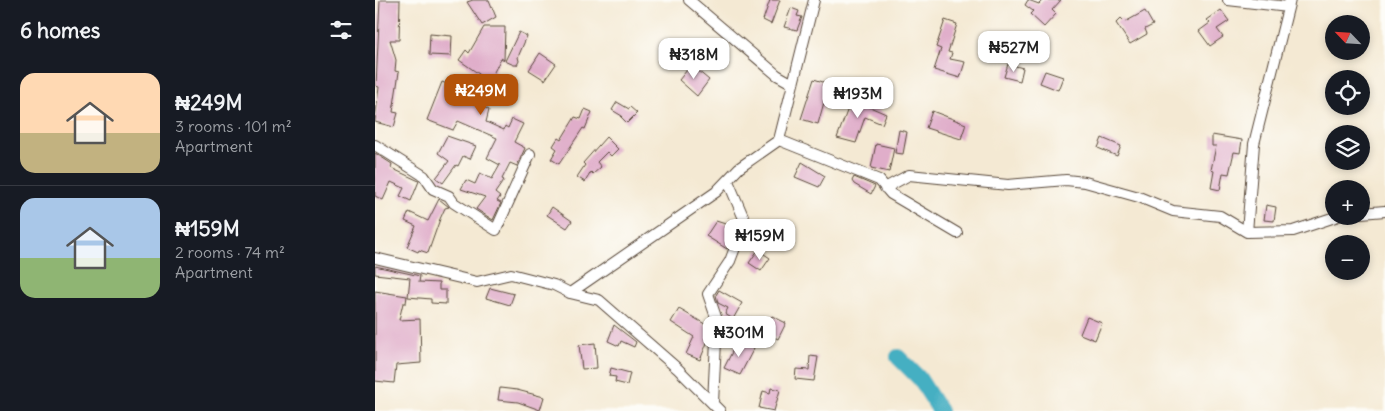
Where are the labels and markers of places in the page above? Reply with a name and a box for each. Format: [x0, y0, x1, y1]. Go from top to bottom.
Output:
pin: ₦527M [979, 30, 1049, 73]
pin: ₦318M [659, 38, 729, 80]
pin: ₦249M [446, 74, 516, 116]
pin: ₦193M [823, 76, 893, 119]
pin: ₦159M [725, 218, 795, 261]
pin: ₦301M [704, 316, 774, 358]

